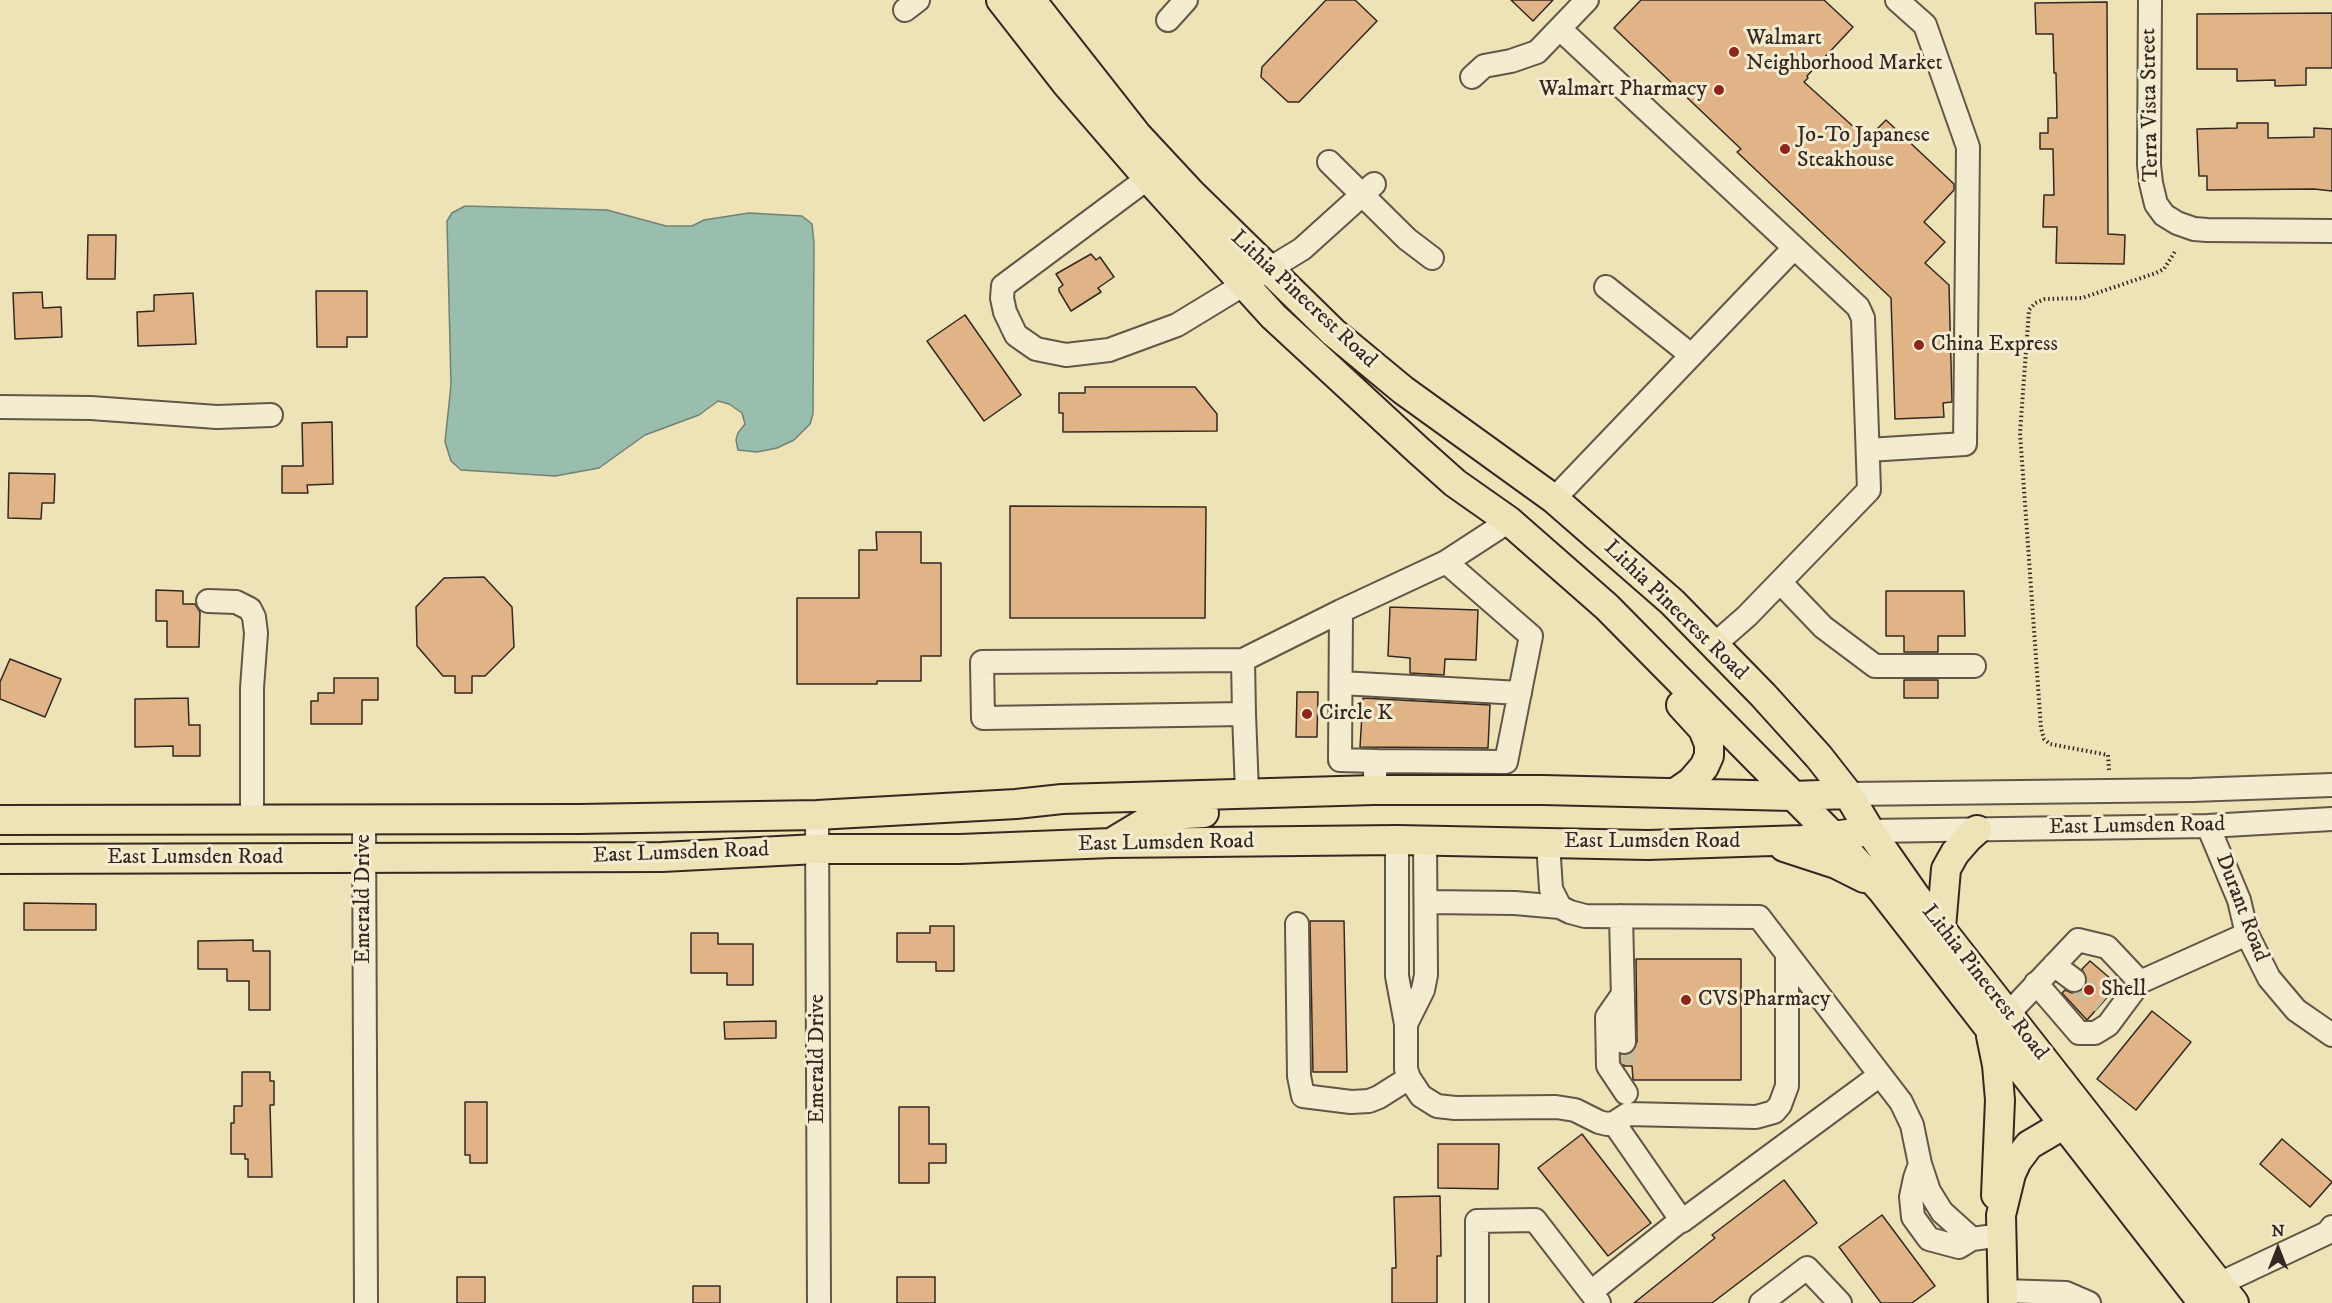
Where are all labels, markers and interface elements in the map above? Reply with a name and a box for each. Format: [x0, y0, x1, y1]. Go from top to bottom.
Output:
place label: Walmart Neighborhood Market [1746, 26, 1943, 78]
street label: Terra Vista Street [2136, 28, 2166, 182]
marker: Walmart Neighborhood Market [1727, 45, 1741, 59]
place label: Walmart Pharmacy [1539, 77, 1707, 103]
marker: Walmart Pharmacy [1712, 83, 1726, 97]
place label: Jo-To Japanese Steakhouse [1797, 123, 1930, 174]
marker: Jo-To Japanese Steakhouse [1778, 142, 1792, 156]
street label: Lithia Pinecrest Road [1224, 225, 1382, 375]
place label: China Express [1931, 332, 2058, 358]
marker: China Express [1912, 338, 1926, 352]
street label: Lithia Pinecrest Road [1597, 535, 1753, 687]
place label: Circle K [1319, 701, 1393, 727]
marker: Circle K [1300, 707, 1314, 721]
street label: East Lumsden Road [2049, 812, 2225, 842]
street label: East Lumsden Road [1078, 829, 1254, 859]
street label: East Lumsden Road [1564, 829, 1740, 855]
street label: Emerald Drive [351, 834, 377, 964]
street label: East Lumsden Road [592, 838, 770, 870]
street label: East Lumsden Road [107, 845, 283, 871]
street label: Durant Road [2208, 850, 2274, 966]
street label: Lithia Pinecrest Road [1915, 900, 2053, 1066]
place label: Shell [2101, 977, 2146, 1003]
marker: Shell [2082, 983, 2096, 997]
place label: CVS Pharmacy [1698, 987, 1830, 1013]
marker: CVS Pharmacy [1679, 993, 1693, 1007]
street label: Emerald Drive [805, 994, 831, 1124]
north arrow [2248, 1219, 2308, 1279]
text: N [2271, 1221, 2285, 1241]

